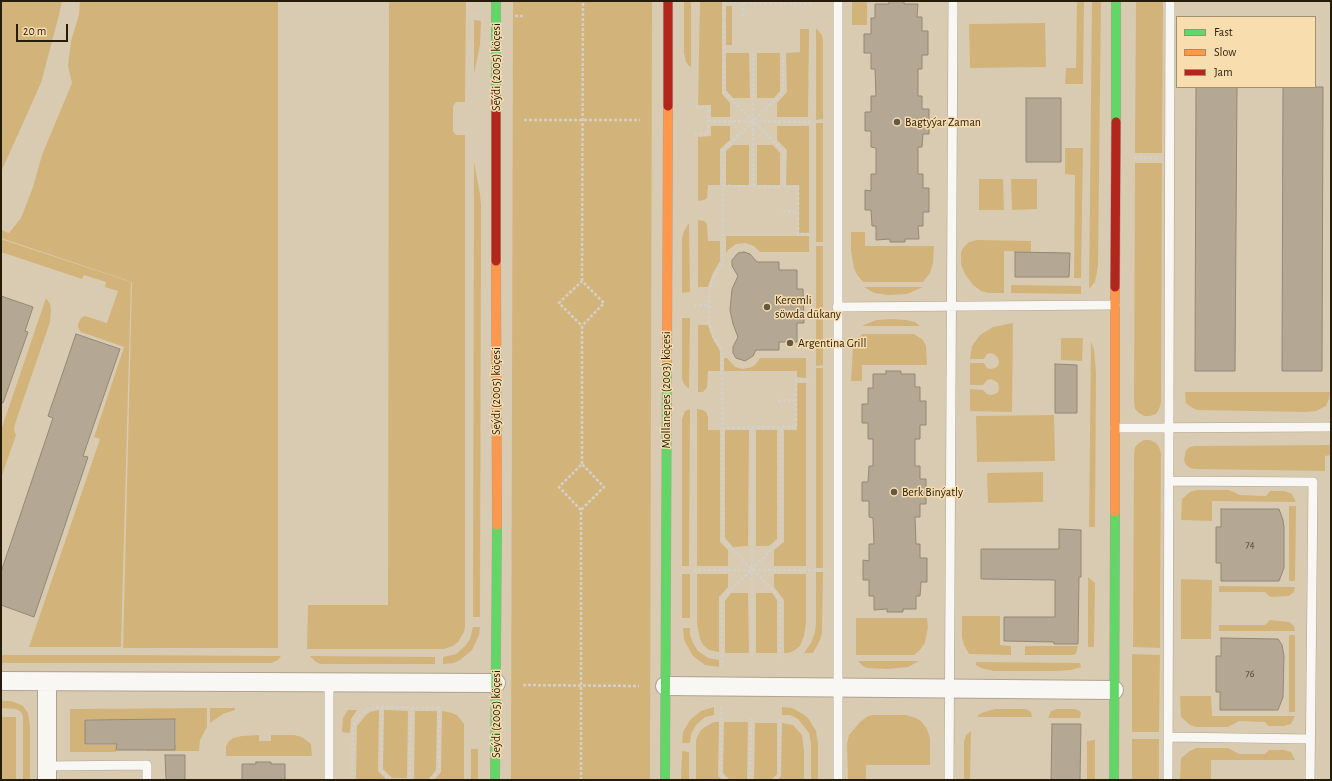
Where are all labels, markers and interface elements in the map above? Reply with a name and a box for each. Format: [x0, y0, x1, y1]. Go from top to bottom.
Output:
scale bar [18, 16, 70, 42]
legend [1176, 16, 1316, 88]
street label: Seýdi (2005) köçesi [489, 23, 503, 111]
text: 20 m [23, 25, 46, 37]
text: Fast [1214, 26, 1233, 38]
text: Slow [1214, 46, 1236, 58]
text: Jam [1214, 66, 1233, 78]
place label: Bagtyýar Zaman [905, 115, 981, 129]
marker: Bagtyýar Zaman [892, 117, 902, 127]
place label: Keremli söwda dükany [775, 293, 841, 321]
marker: Keremli söwda dükany [762, 302, 772, 312]
street label: Mollanepes (2003) köçesi [659, 331, 673, 449]
place label: Argentina Grill [798, 336, 866, 350]
marker: Argentina Grill [785, 338, 795, 348]
street label: Seýdi (2005) köçesi [489, 347, 503, 435]
place label: Berk Binýatly [902, 485, 963, 499]
marker: Berk Binýatly [889, 487, 899, 497]
house number: 74 [1246, 539, 1254, 551]
house number: 76 [1246, 668, 1254, 680]
street label: Seýdi (2005) köçesi [489, 670, 503, 758]

